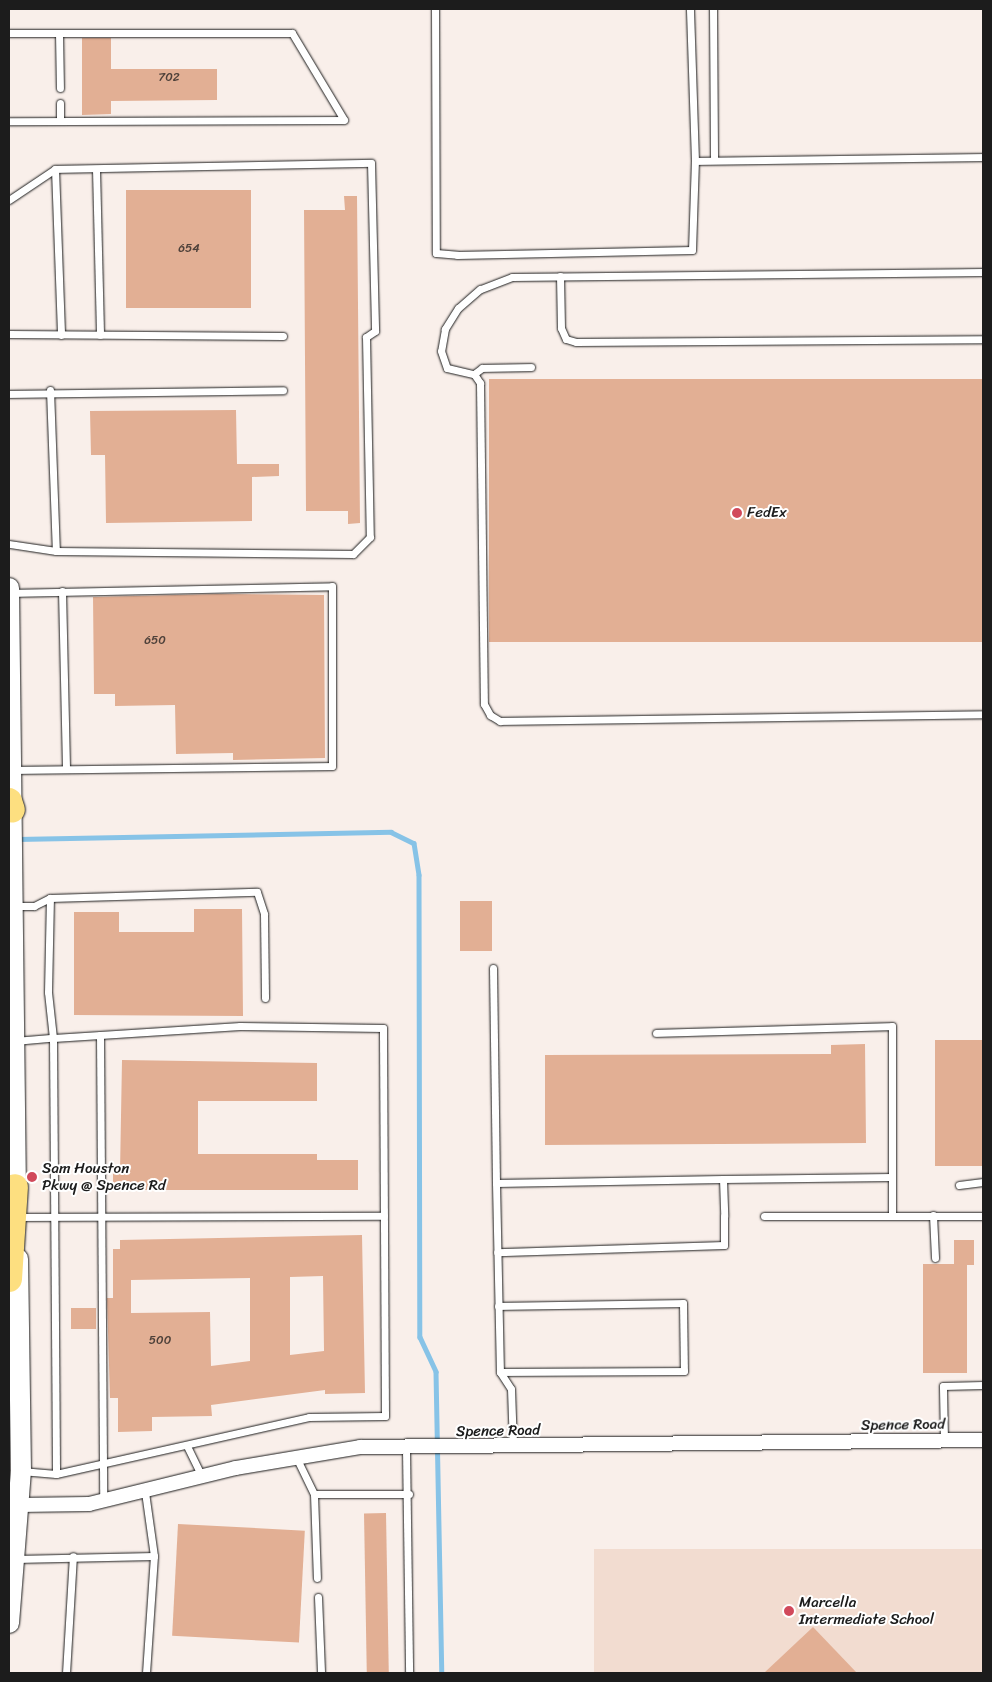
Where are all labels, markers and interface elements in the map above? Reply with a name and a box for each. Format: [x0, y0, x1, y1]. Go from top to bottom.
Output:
house number: 702 [158, 71, 180, 85]
house number: 654 [178, 242, 200, 256]
place label: FedEx [747, 504, 787, 522]
marker: FedEx [731, 507, 743, 519]
house number: 650 [144, 634, 166, 648]
place label: Sam Houston Pkwy @ Spence Rd [42, 1159, 166, 1194]
marker: Sam Houston Pkwy @ Spence Rd [26, 1171, 38, 1183]
house number: 500 [149, 1334, 171, 1348]
street label: Spence Road [861, 1415, 945, 1435]
street label: Spence Road [456, 1421, 540, 1441]
place label: Marcella Intermediate School [799, 1593, 934, 1628]
marker: Marcella Intermediate School [783, 1605, 795, 1617]

